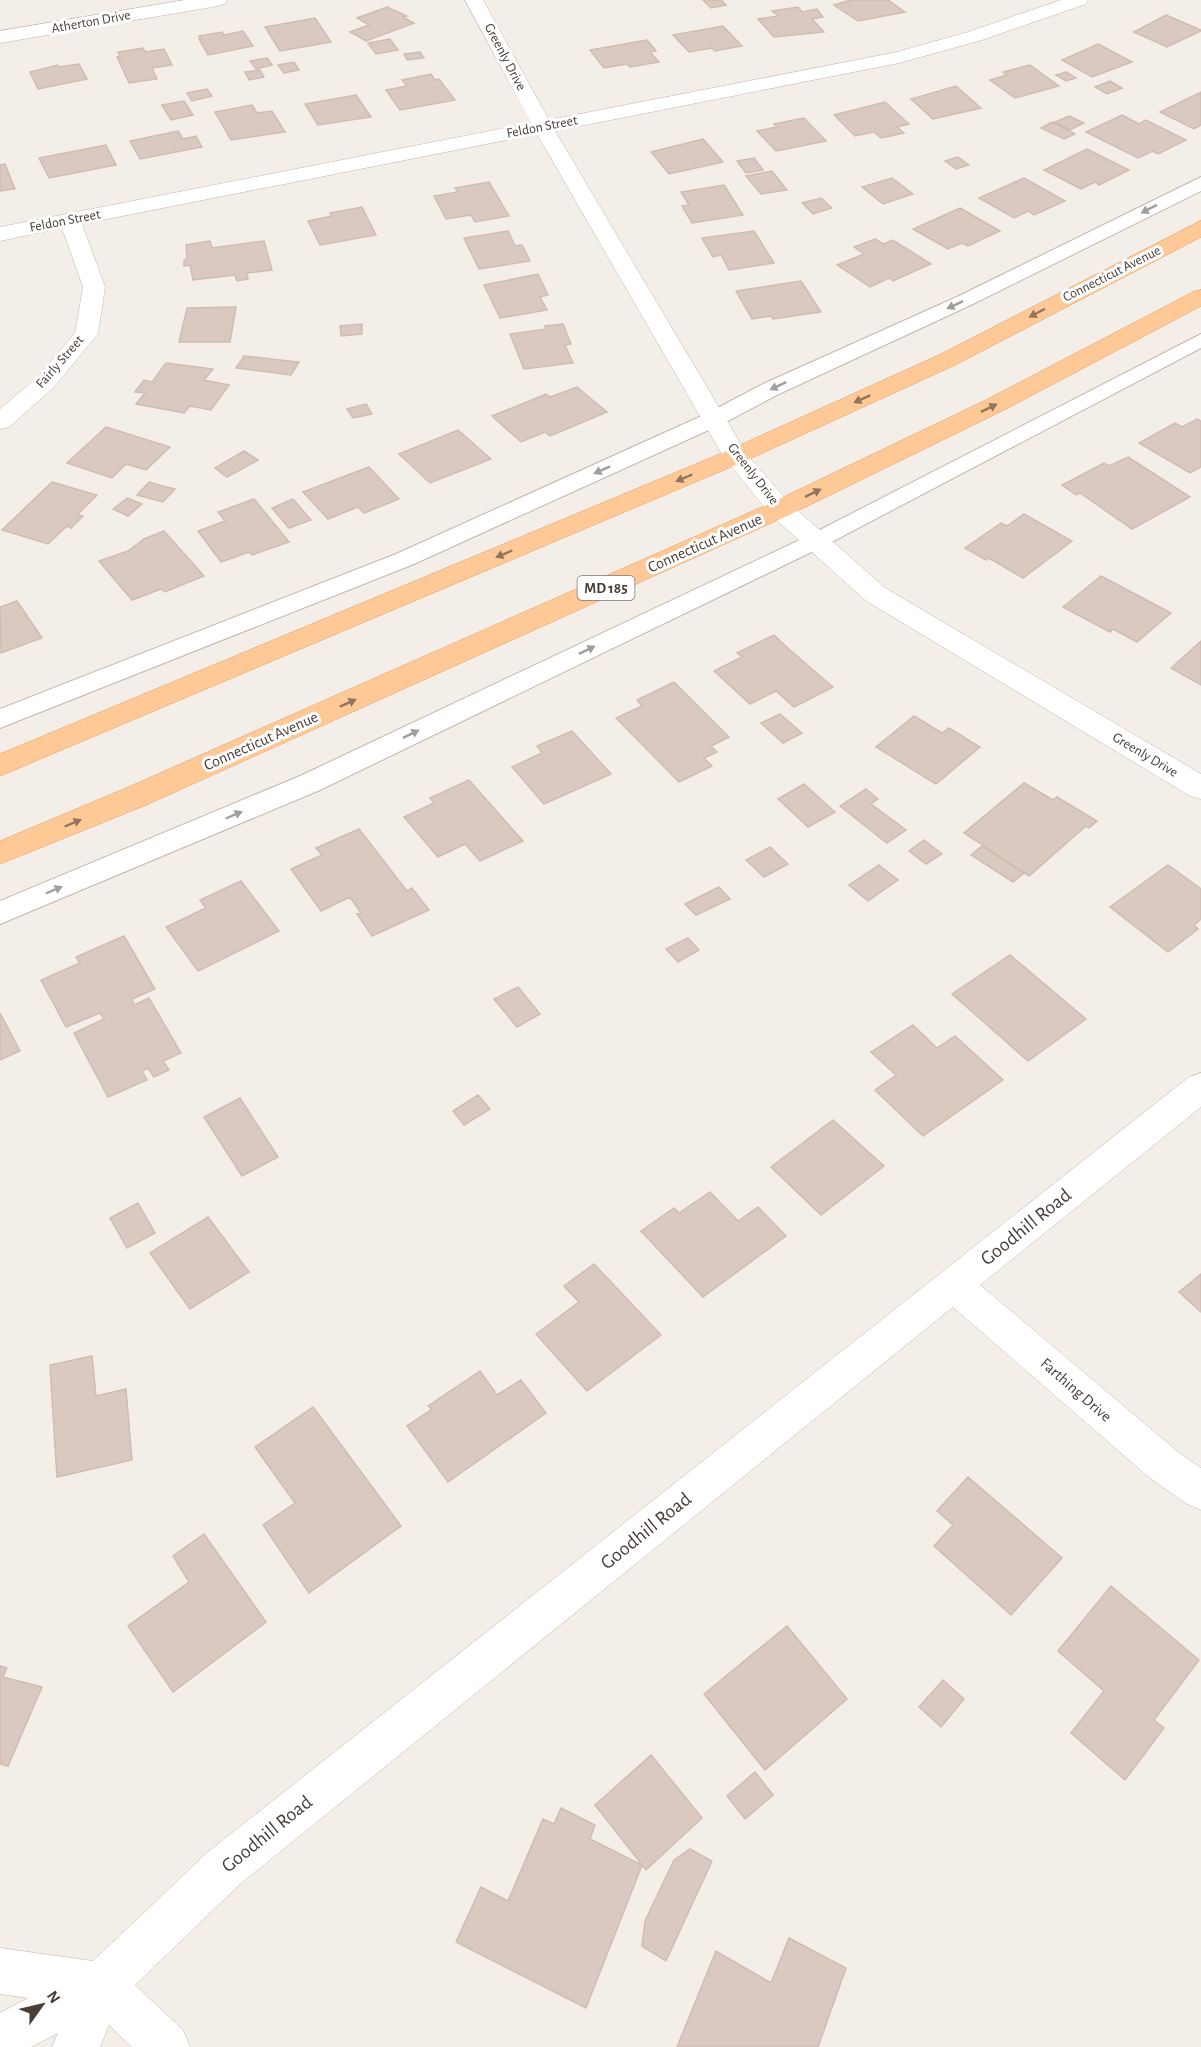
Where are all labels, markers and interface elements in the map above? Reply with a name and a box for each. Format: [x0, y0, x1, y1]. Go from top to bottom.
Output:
street label: Atherton Drive [50, 8, 132, 36]
street label: Greenly Drive [482, 21, 528, 93]
street label: Feldon Street [505, 113, 579, 141]
one-way arrow [1140, 204, 1157, 214]
street label: Feldon Street [28, 207, 102, 235]
street label: Connecticut Avenue [1061, 243, 1163, 305]
one-way arrow [946, 300, 964, 310]
one-way arrow [1029, 308, 1046, 318]
street label: Fairly Street [33, 333, 87, 391]
one-way arrow [769, 382, 786, 391]
one-way arrow [854, 394, 871, 403]
one-way arrow [980, 403, 997, 412]
street label: Greenly Drive [725, 441, 781, 507]
one-way arrow [593, 465, 610, 474]
one-way arrow [675, 474, 693, 483]
one-way arrow [805, 488, 822, 497]
street label: Connecticut Avenue [645, 511, 765, 575]
one-way arrow [496, 549, 513, 558]
road number: MD 185 [578, 576, 634, 600]
one-way arrow [579, 646, 596, 655]
one-way arrow [340, 698, 357, 707]
street label: Connecticut Avenue [201, 709, 321, 773]
one-way arrow [403, 730, 420, 739]
street label: Greenly Drive [1110, 730, 1180, 780]
one-way arrow [225, 810, 243, 819]
one-way arrow [65, 818, 83, 828]
one-way arrow [45, 885, 63, 894]
street label: Goodhill Road [977, 1185, 1075, 1269]
street label: Farthing Drive [1037, 1355, 1115, 1425]
street label: Goodhill Road [597, 1489, 695, 1573]
street label: Goodhill Road [218, 1792, 316, 1876]
north arrow [12, 1975, 72, 2035]
text: N [44, 1988, 63, 2006]

